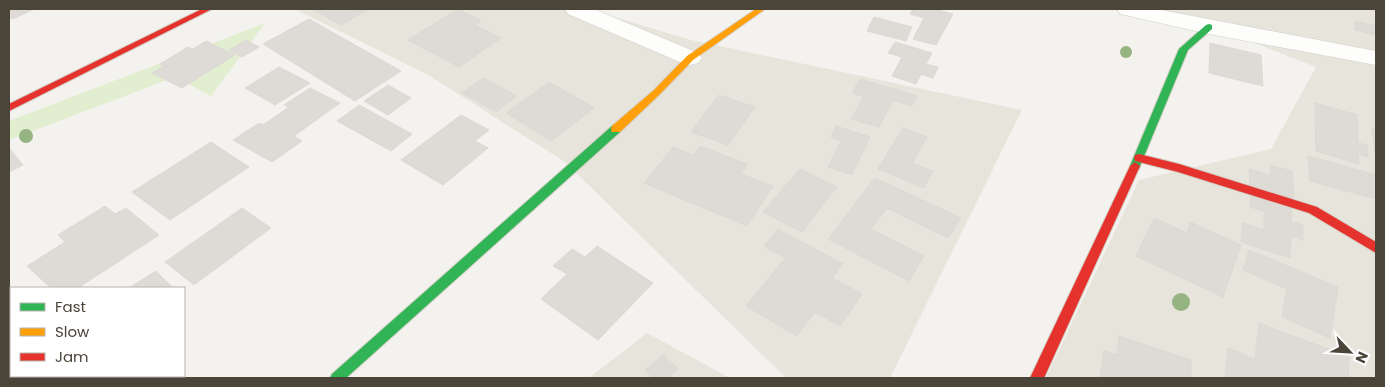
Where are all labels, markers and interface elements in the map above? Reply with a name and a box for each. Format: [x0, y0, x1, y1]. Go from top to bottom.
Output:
legend [10, 287, 185, 377]
text: Fast [55, 296, 86, 317]
text: Slow [55, 321, 90, 342]
north arrow [1325, 327, 1375, 377]
text: Jam [55, 346, 89, 367]
text: N [1350, 348, 1373, 366]

